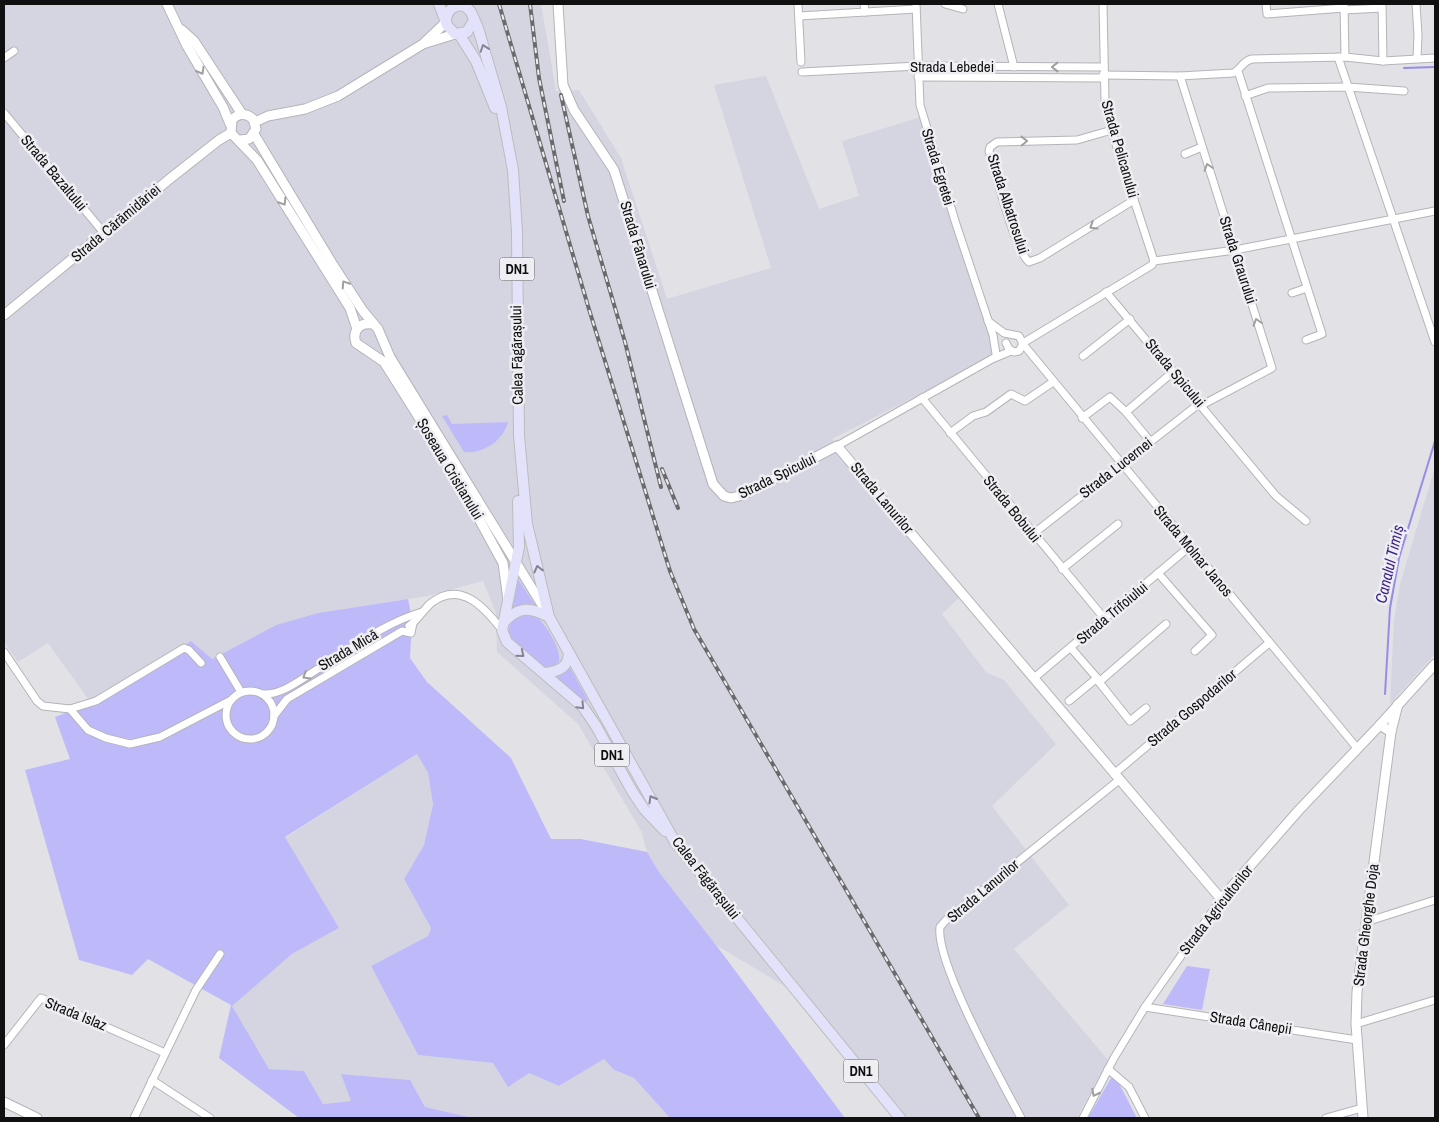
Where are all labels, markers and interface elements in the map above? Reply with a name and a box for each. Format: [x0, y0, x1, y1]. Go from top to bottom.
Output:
one-way arrow [480, 45, 490, 53]
street label: Strada Lebedei [910, 56, 994, 77]
one-way arrow [1050, 62, 1058, 72]
one-way arrow [195, 66, 205, 75]
street label: Strada Pelicanului [1097, 98, 1144, 200]
street label: Strada Egretei [917, 126, 960, 208]
street label: Strada Bazaltului [16, 130, 93, 215]
one-way arrow [1020, 136, 1028, 146]
street label: Strada Albatrosului [982, 151, 1035, 257]
one-way arrow [1204, 163, 1214, 172]
street label: Strada Cărămidăriei [66, 179, 165, 266]
one-way arrow [276, 196, 286, 205]
street label: Strada Fânarului [615, 198, 662, 291]
street label: Strada Graurului [1214, 213, 1263, 306]
one-way arrow [1089, 219, 1098, 229]
road number: DN1 [500, 258, 534, 280]
one-way arrow [342, 280, 352, 289]
street label: Calea Făgărașului [505, 305, 528, 405]
one-way arrow [1253, 318, 1263, 326]
street label: Strada Spicului [1140, 334, 1210, 412]
street label: Șoseaua Cristianului [412, 414, 489, 523]
street label: Strada Lucernei [1075, 432, 1157, 503]
street label: Strada Spicului [734, 448, 819, 503]
street label: Strada Lanurilor [846, 457, 919, 538]
street label: Strada Bobului [979, 470, 1046, 547]
street label: Strada Molnar Janos [1149, 500, 1238, 601]
water label: Canalul Timiș [1369, 522, 1409, 605]
one-way arrow [533, 566, 543, 574]
street label: Strada Trifoiului [1071, 576, 1152, 649]
street label: Strada Mică [314, 623, 382, 676]
one-way arrow [515, 648, 524, 656]
street label: Strada Gospodarilor [1143, 664, 1241, 751]
one-way arrow [302, 670, 311, 680]
one-way arrow [575, 700, 584, 709]
road number: DN1 [594, 744, 630, 766]
one-way arrow [648, 795, 658, 804]
street label: Calea Făgărașului [667, 832, 745, 924]
street label: Strada Lanurilor [942, 854, 1023, 927]
street label: Strada Agricultorilor [1174, 860, 1257, 959]
street label: Strada Gheorghe Doja [1348, 862, 1383, 987]
street label: Strada Islaz [42, 992, 110, 1035]
street label: Strada Cânepii [1209, 1006, 1294, 1039]
road number: DN1 [844, 1060, 878, 1082]
one-way arrow [1092, 1088, 1102, 1097]

